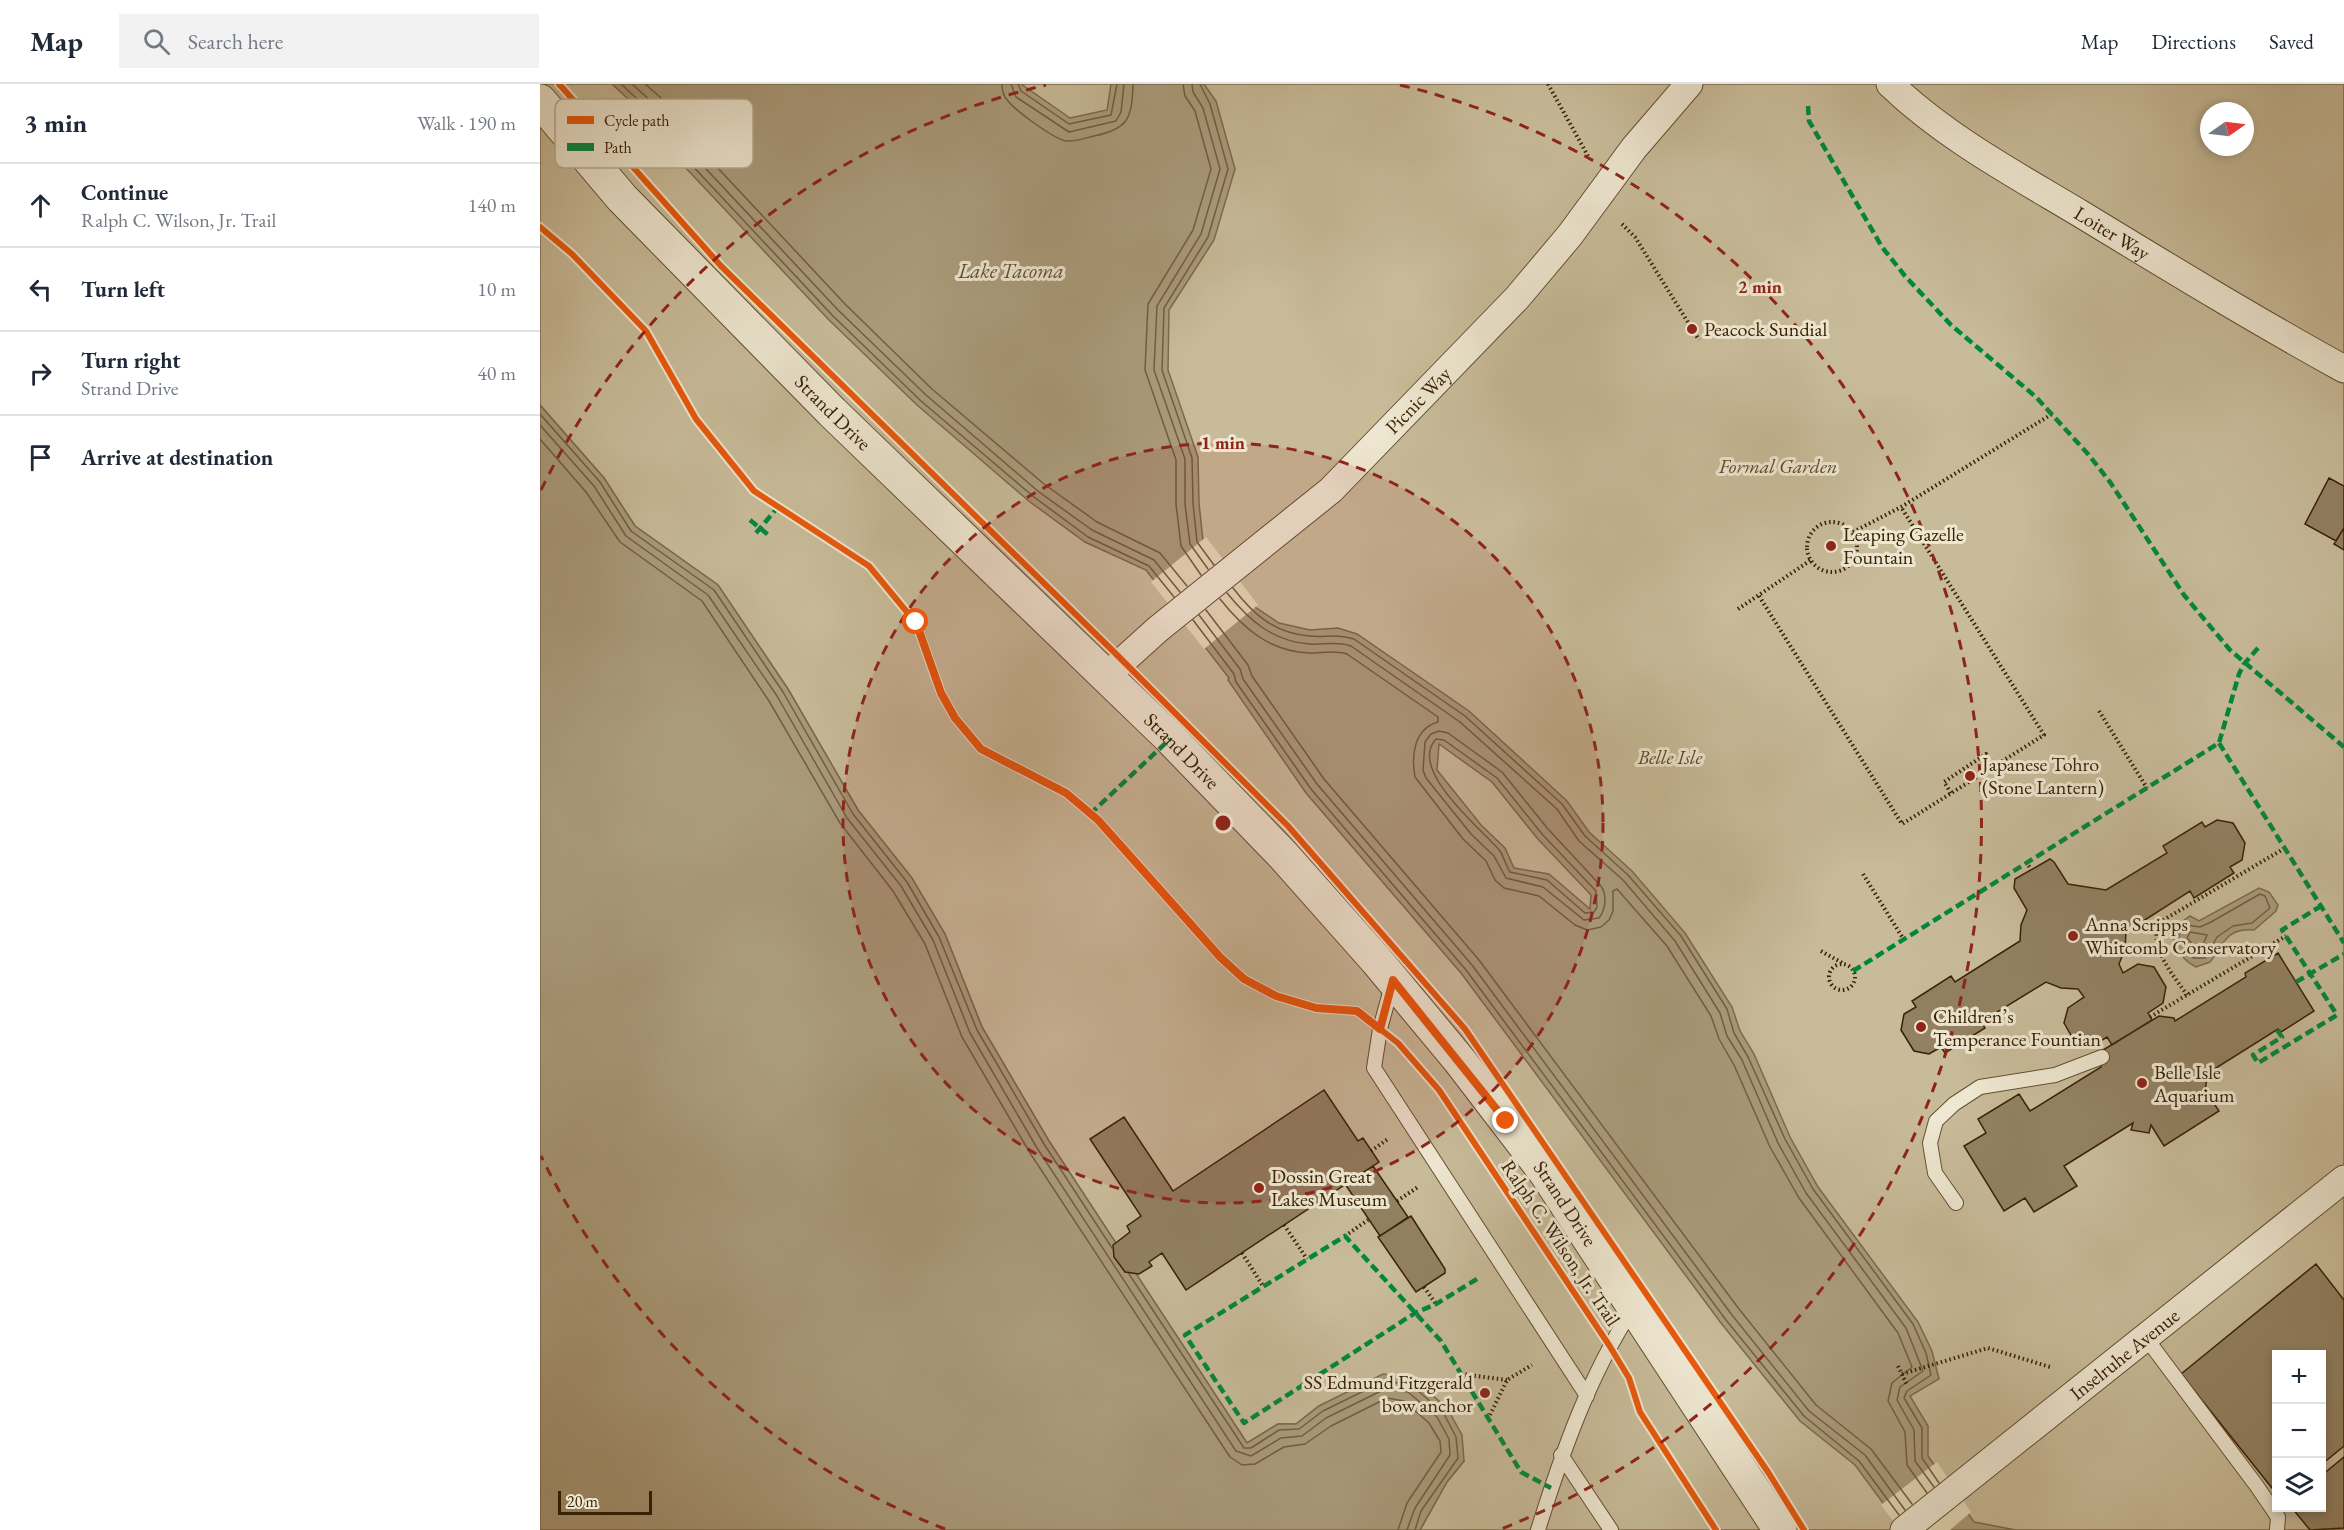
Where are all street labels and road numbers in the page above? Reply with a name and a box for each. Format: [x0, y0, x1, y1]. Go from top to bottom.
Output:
street label: Loiter Way [2069, 200, 2155, 266]
street label: Picnic Way [1379, 361, 1457, 440]
street label: Strand Drive [789, 369, 877, 456]
street label: Strand Drive [1138, 707, 1226, 795]
street label: Ralph C. Wilson, Jr. Trail [1496, 1155, 1626, 1331]
street label: Strand Drive [1528, 1155, 1603, 1251]
street label: Inselruhe Avenue [2064, 1302, 2185, 1406]

